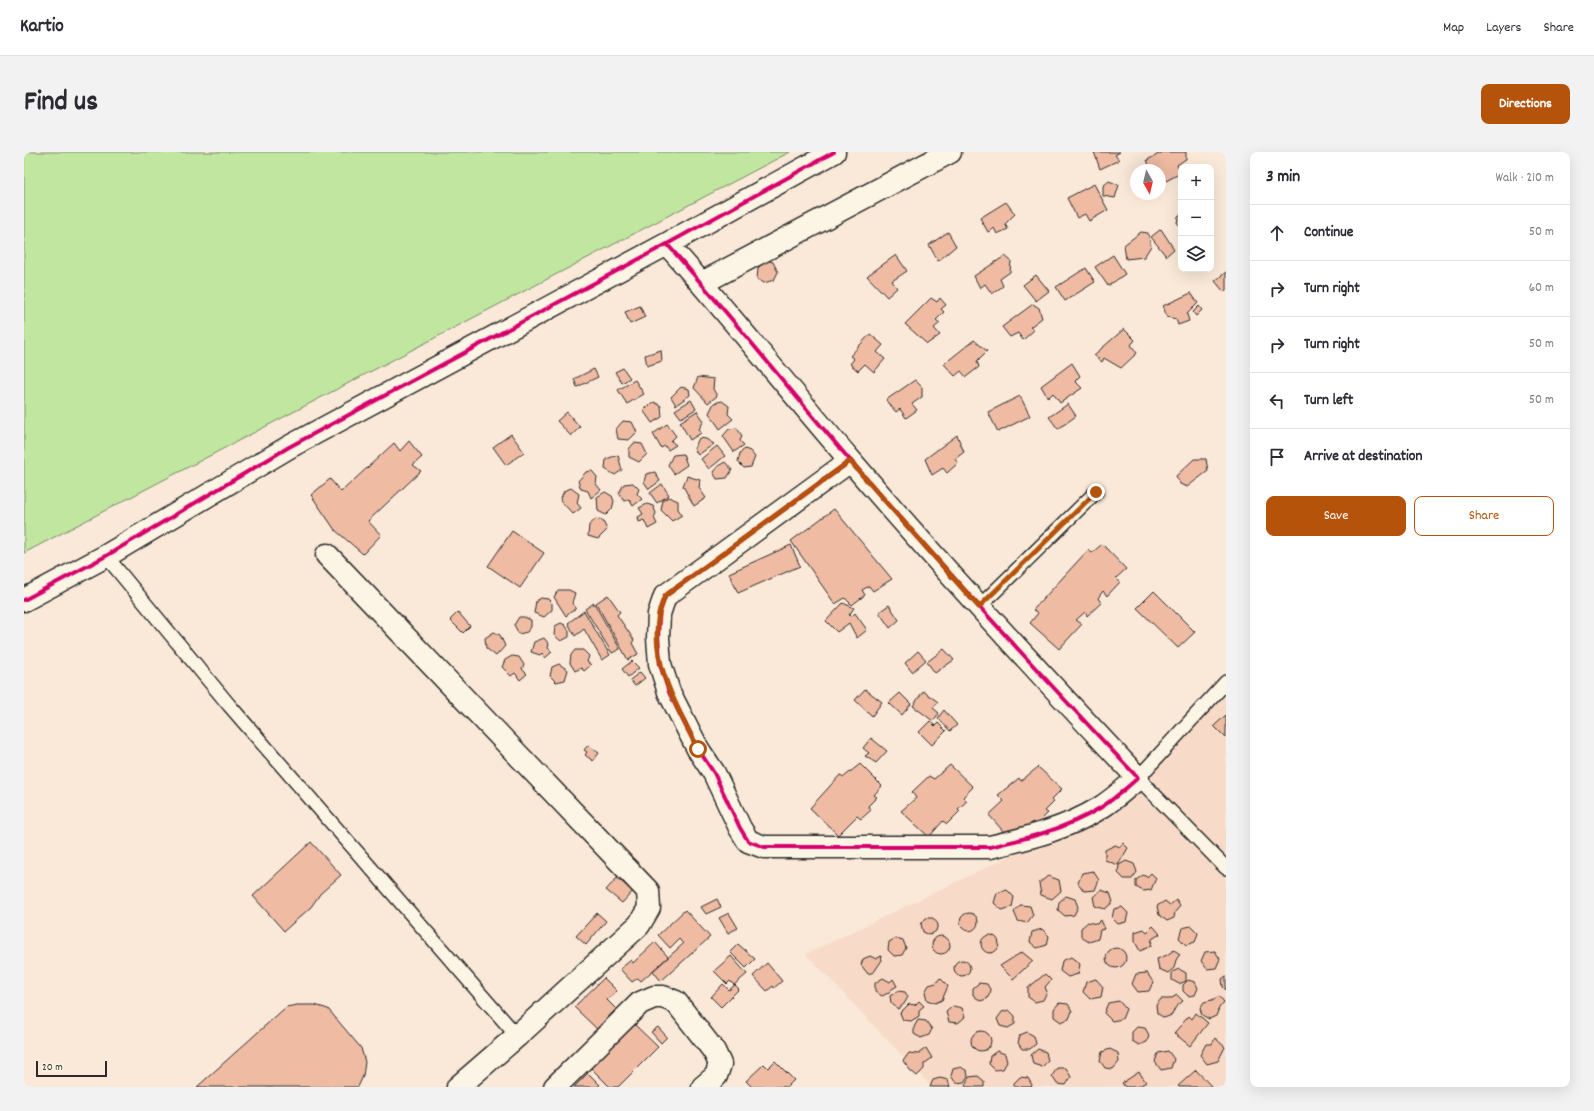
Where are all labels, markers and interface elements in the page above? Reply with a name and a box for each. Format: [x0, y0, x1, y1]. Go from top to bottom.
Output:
text: Kartio [20, 14, 64, 41]
text: Map [1443, 18, 1464, 38]
text: Layers [1486, 18, 1521, 38]
text: Share [1543, 18, 1574, 38]
text: Find us [24, 84, 98, 124]
button: Directions [1481, 84, 1570, 124]
north arrow [1130, 164, 1166, 200]
map controls [1178, 164, 1214, 272]
button: + [1178, 164, 1214, 200]
text: 3 min [1266, 166, 1300, 190]
text: Walk · 210 m [1496, 169, 1554, 188]
button: − [1178, 200, 1214, 236]
icon: ahead [1266, 222, 1288, 244]
text: Continue [1304, 222, 1353, 244]
text: 50 m [1529, 223, 1554, 242]
button: layers [1178, 236, 1214, 272]
icon: right [1266, 278, 1288, 300]
text: Turn right [1304, 278, 1360, 300]
text: 60 m [1529, 279, 1554, 298]
icon: right [1266, 334, 1288, 356]
text: Turn right [1304, 334, 1360, 356]
text: 50 m [1529, 335, 1554, 354]
icon: left [1266, 390, 1288, 412]
text: Turn left [1304, 390, 1353, 412]
text: 50 m [1529, 391, 1554, 410]
icon: arrive [1266, 446, 1288, 468]
text: Arrive at destination [1304, 446, 1422, 468]
route end [1087, 483, 1105, 501]
button: Save [1266, 496, 1406, 536]
button: Share [1414, 496, 1554, 536]
route start [689, 740, 707, 758]
scale bar [36, 1059, 107, 1078]
text: 20 m [42, 1060, 63, 1076]

